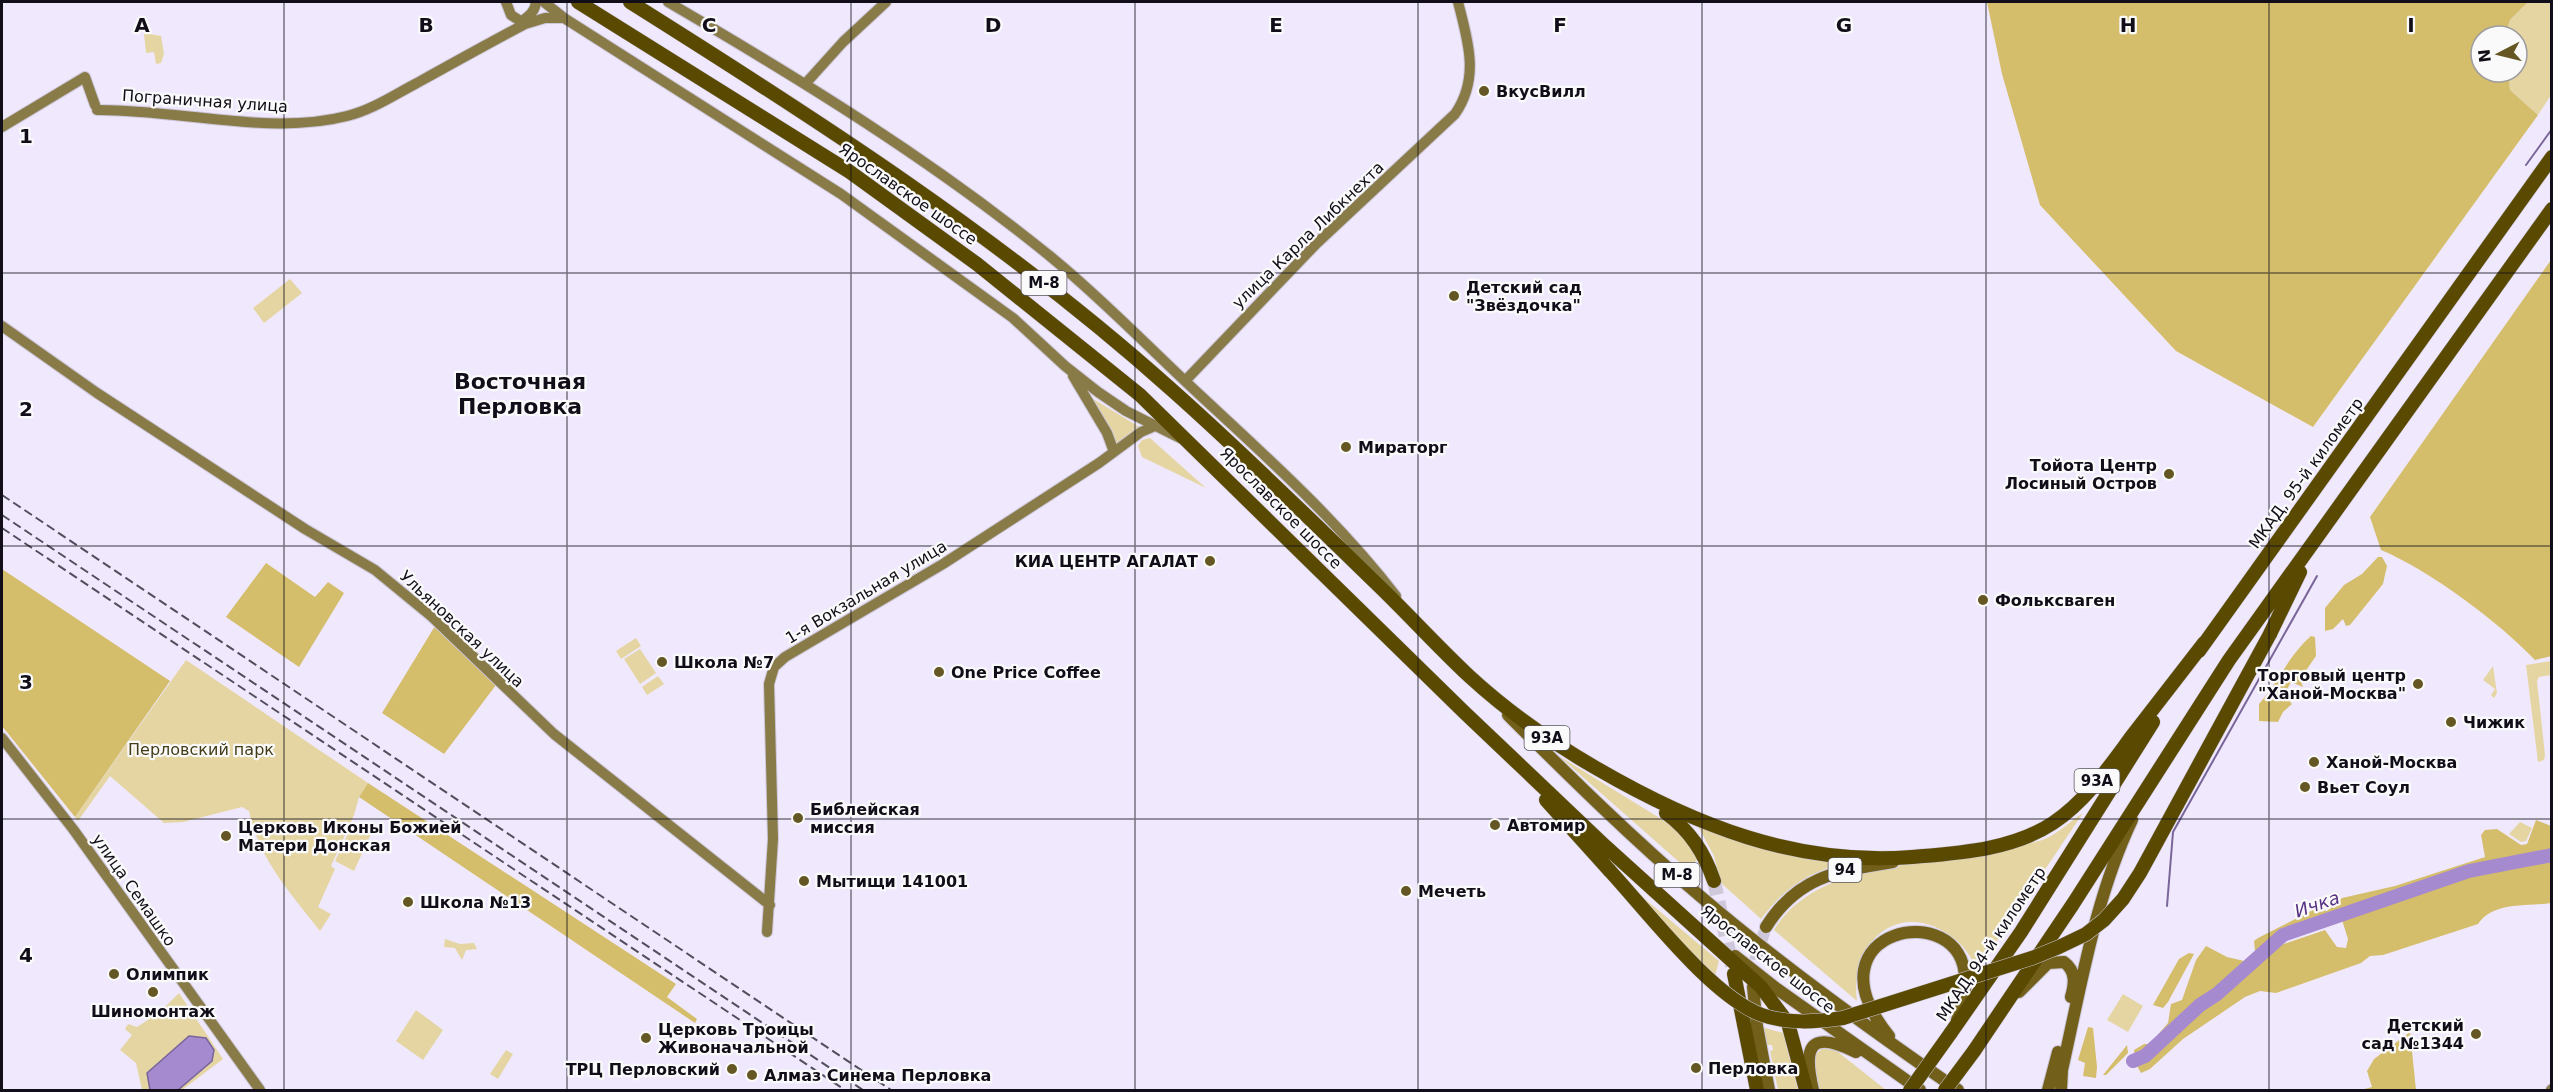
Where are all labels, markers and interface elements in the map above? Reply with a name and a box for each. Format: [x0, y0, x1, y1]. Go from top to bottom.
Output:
text: A [134, 13, 150, 37]
text: B [418, 13, 434, 37]
text: C [702, 13, 716, 37]
text: D [985, 13, 1001, 37]
text: E [1269, 13, 1283, 37]
text: F [1553, 13, 1567, 37]
text: G [1836, 13, 1852, 37]
text: H [2120, 13, 2136, 37]
text: I [2407, 13, 2415, 37]
north arrow [2469, 24, 2529, 84]
text: N [2474, 48, 2495, 64]
place label: ВкусВилл [1496, 82, 1586, 101]
marker: ВкусВилл [1477, 84, 1491, 98]
street label: Пограничная улица [121, 86, 289, 116]
text: 1 [19, 124, 33, 148]
street label: Ярославское шоссе [835, 139, 981, 249]
street label: улица Карла Либкнехта [1228, 158, 1388, 312]
road number: М-8 [1022, 271, 1066, 295]
place label: Детский сад "Звёздочка" [1466, 278, 1582, 315]
marker: Детский сад "Звёздочка" [1447, 289, 1461, 303]
district label: Восточная Перловка [454, 369, 586, 419]
street label: МКАД, 95-й километр [2245, 394, 2367, 552]
text: 2 [19, 397, 33, 421]
place label: Мираторг [1358, 438, 1447, 457]
marker: Мираторг [1339, 440, 1353, 454]
street label: Ярославское шоссе [1216, 443, 1346, 573]
place label: Тойота Центр Лосиный Остров [2005, 456, 2157, 493]
marker: Тойота Центр Лосиный Остров [2162, 467, 2176, 481]
street label: 1-я Вокзальная улица [782, 536, 950, 648]
place label: КИА ЦЕНТР АГАЛАТ [1015, 552, 1198, 571]
marker: КИА ЦЕНТР АГАЛАТ [1203, 554, 1217, 568]
street label: Ульяновская улица [396, 567, 528, 691]
place label: Фольксваген [1995, 591, 2115, 610]
marker: Фольксваген [1976, 593, 1990, 607]
place label: Школа №7 [674, 653, 774, 672]
marker: Школа №7 [655, 655, 669, 669]
place label: One Price Coffee [951, 663, 1101, 682]
marker: One Price Coffee [932, 665, 946, 679]
place label: Торговый центр "Ханой-Москва" [2257, 666, 2406, 703]
text: 3 [19, 670, 33, 694]
marker: Торговый центр "Ханой-Москва" [2411, 677, 2425, 691]
place label: Чижик [2463, 713, 2525, 732]
marker: Чижик [2444, 715, 2458, 729]
road number: 93A [1524, 726, 1570, 750]
park label: Перловский парк [128, 740, 274, 759]
place label: Ханой-Москва [2326, 753, 2457, 772]
marker: Ханой-Москва [2307, 755, 2321, 769]
road number: 93A [2074, 769, 2120, 793]
place label: Вьет Соул [2317, 778, 2410, 797]
marker: Вьет Соул [2298, 780, 2312, 794]
place label: Библейская миссия [810, 800, 920, 837]
marker: Библейская миссия [791, 811, 805, 825]
place label: Автомир [1507, 816, 1586, 835]
place label: Церковь Иконы Божией Матери Донская [238, 818, 462, 855]
marker: Автомир [1488, 818, 1502, 832]
marker: Церковь Иконы Божией Матери Донская [219, 829, 233, 843]
street label: улица Семашко [88, 830, 180, 950]
road number: 94 [1828, 858, 1862, 882]
road number: М-8 [1654, 863, 1700, 887]
street label: МКАД, 94-й километр [1932, 863, 2050, 1025]
place label: Мытищи 141001 [816, 872, 968, 891]
marker: Мытищи 141001 [797, 874, 811, 888]
place label: Мечеть [1418, 882, 1486, 901]
marker: Мечеть [1399, 884, 1413, 898]
water label: Ичка [2292, 887, 2342, 921]
place label: Школа №13 [420, 893, 531, 912]
marker: Школа №13 [401, 895, 415, 909]
street label: Ярославское шоссе [1697, 901, 1839, 1017]
text: 4 [19, 943, 33, 967]
place label: Олимпик [126, 965, 209, 984]
marker: Олимпик [107, 967, 121, 981]
marker: Шиномонтаж [146, 985, 160, 999]
place label: Шиномонтаж [91, 1002, 215, 1021]
place label: Детский сад №1344 [2361, 1016, 2464, 1053]
place label: Церковь Троицы Живоначальной [658, 1020, 814, 1057]
marker: Детский сад №1344 [2469, 1027, 2483, 1041]
marker: Церковь Троицы Живоначальной [639, 1031, 653, 1045]
place label: Перловка [1708, 1059, 1798, 1078]
place label: ТРЦ Перловский [566, 1060, 720, 1079]
marker: Перловка [1689, 1061, 1703, 1075]
marker: ТРЦ Перловский [725, 1062, 739, 1076]
place label: Алмаз Синема Перловка [764, 1066, 991, 1085]
marker: Алмаз Синема Перловка [745, 1068, 759, 1082]

